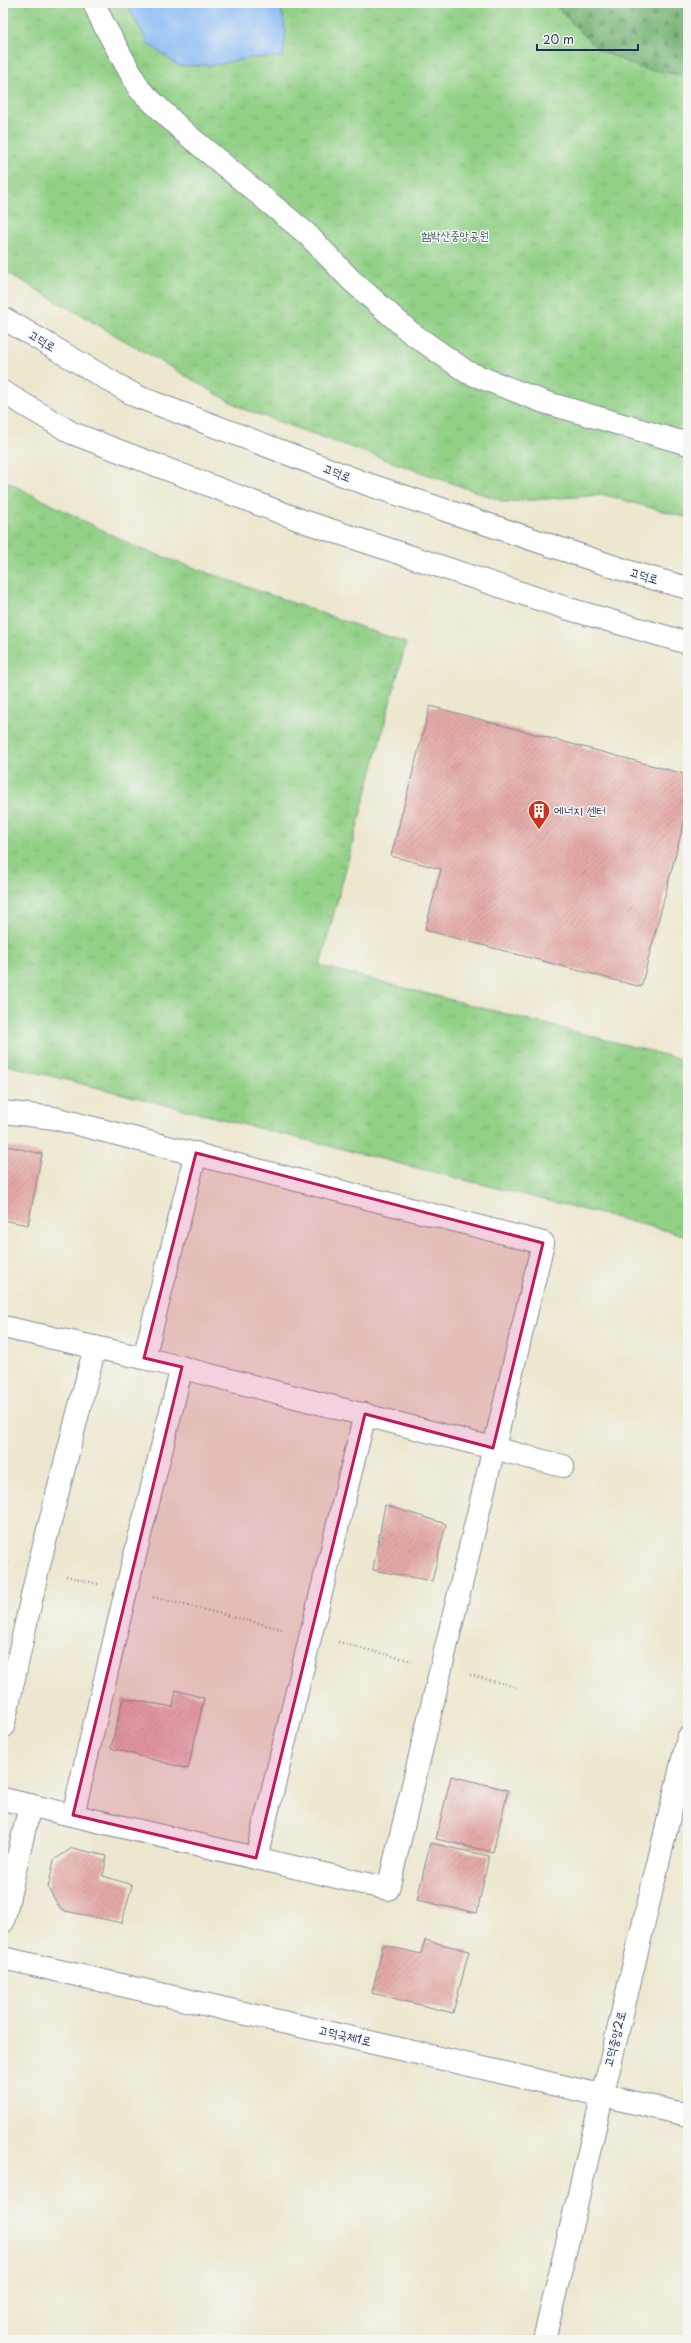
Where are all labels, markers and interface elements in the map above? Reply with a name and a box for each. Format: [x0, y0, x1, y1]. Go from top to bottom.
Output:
scale bar [537, 26, 638, 52]
text: 20 m [543, 30, 574, 48]
park label: 함박산중앙공원 [421, 226, 489, 244]
street label: 고덕로 [25, 325, 60, 355]
street label: 고덕로 [321, 458, 354, 486]
street label: 고덕로 [628, 562, 661, 588]
building icon: 에너지 센터 [526, 798, 552, 831]
place label: 에너지 센터 [554, 801, 606, 819]
street label: 고덕중앙2로 [598, 2009, 630, 2068]
street label: 고덕국제1로 [317, 2020, 373, 2050]

